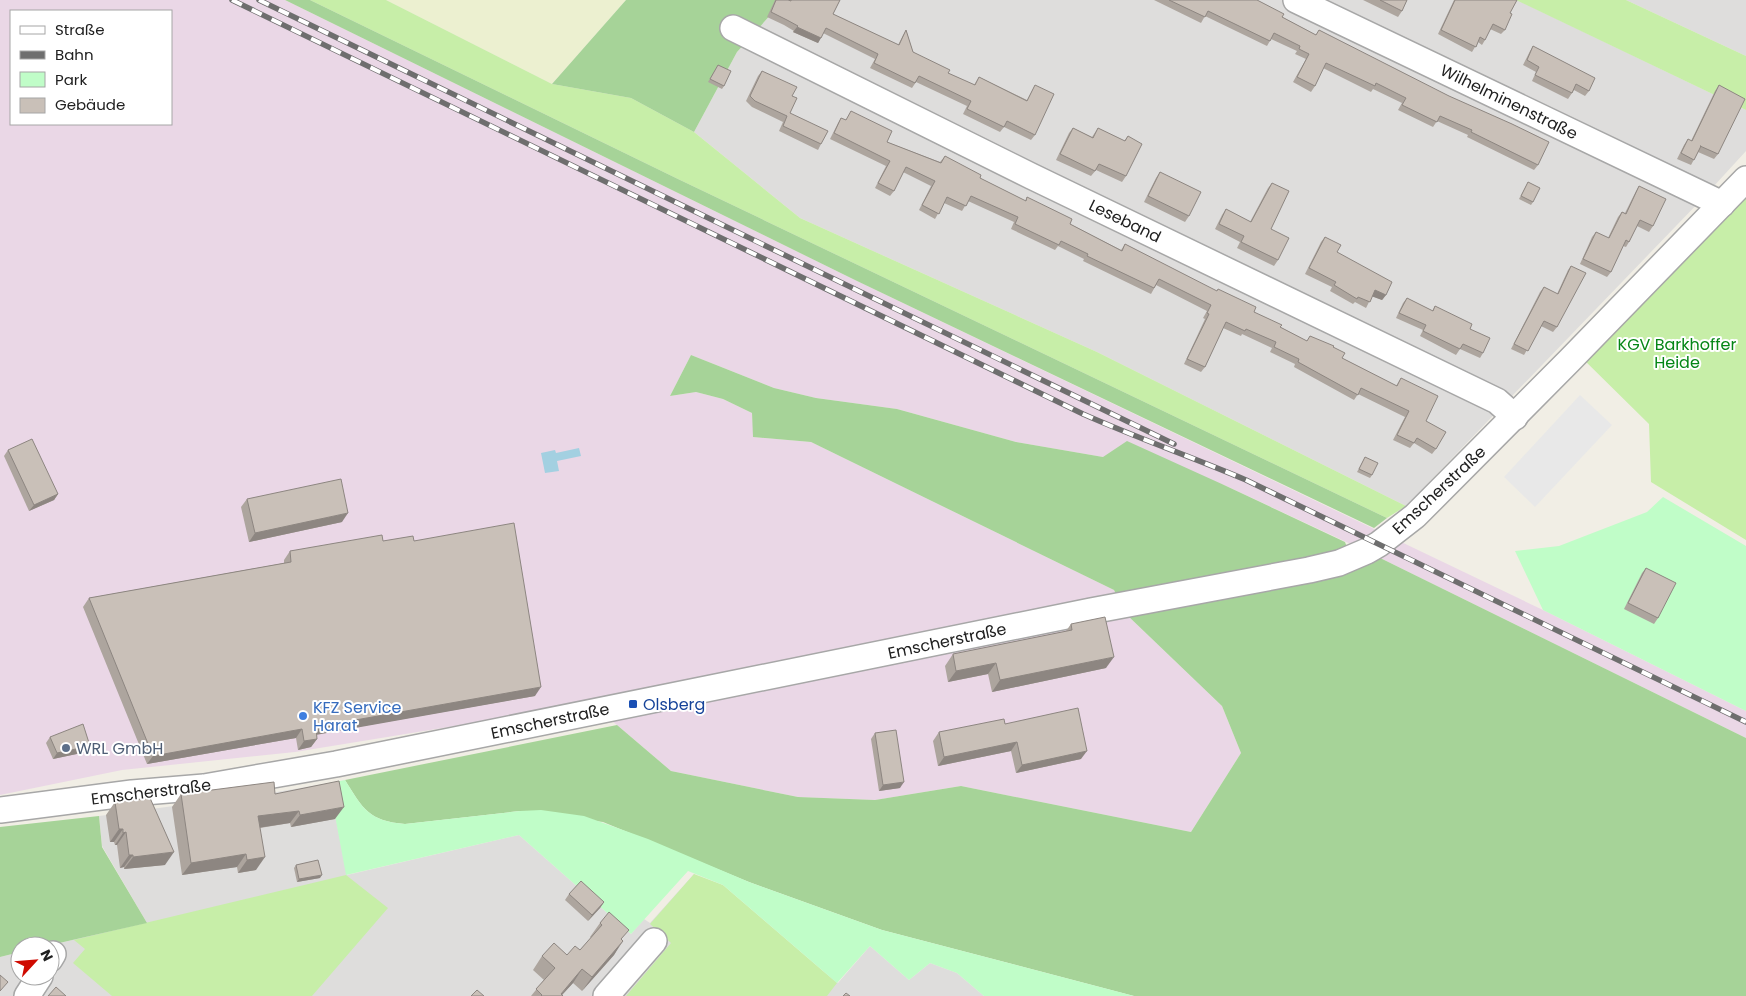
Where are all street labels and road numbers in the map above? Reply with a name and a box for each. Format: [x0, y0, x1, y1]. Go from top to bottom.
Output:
street label: Wilhelminenstraße [1436, 59, 1582, 145]
street label: Leseband [1085, 194, 1165, 248]
street label: Emscherstraße [1387, 440, 1491, 540]
street label: Emscherstraße [886, 617, 1008, 665]
street label: Emscherstraße [489, 697, 611, 745]
street label: Emscherstraße [90, 773, 212, 811]

